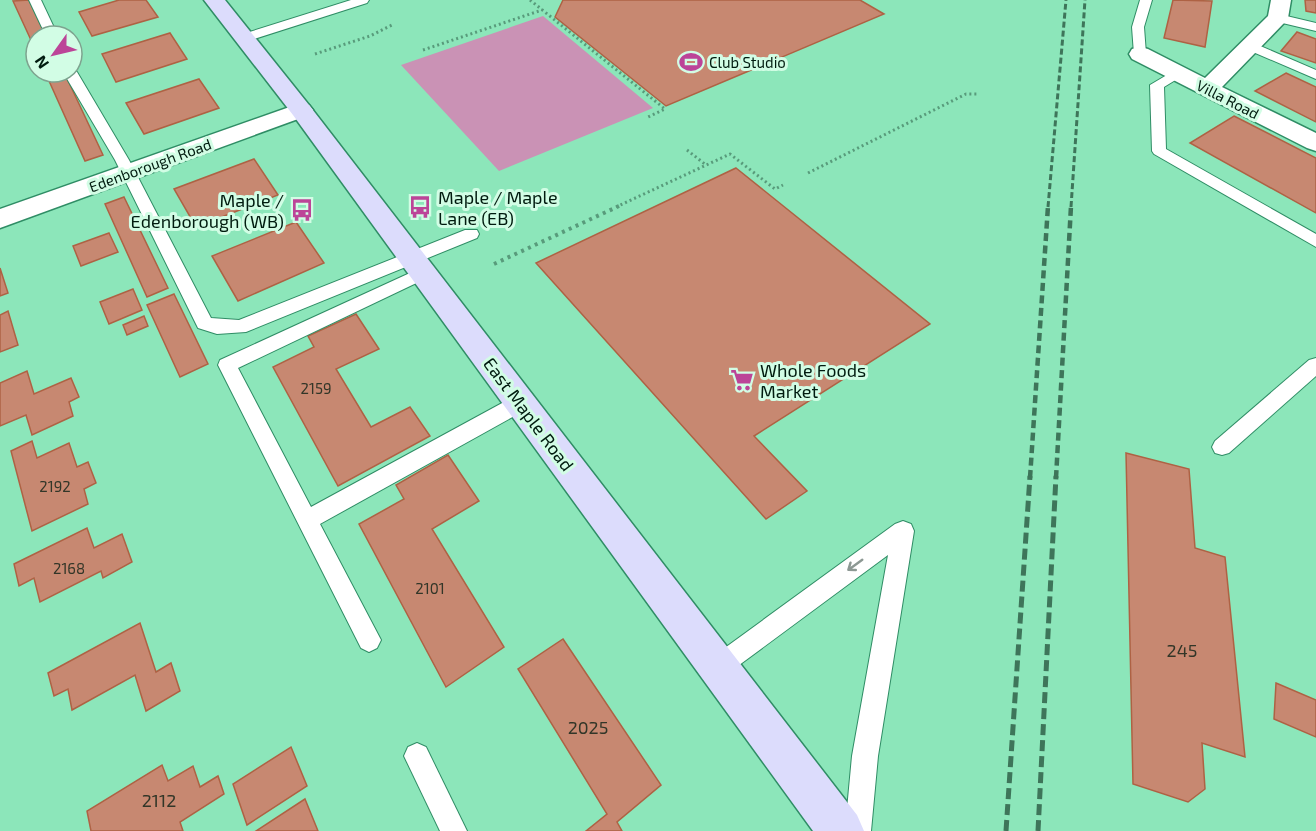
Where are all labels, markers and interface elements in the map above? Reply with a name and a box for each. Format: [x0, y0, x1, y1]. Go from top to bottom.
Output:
north arrow [24, 24, 84, 84]
sports icon: Club Studio [678, 49, 704, 75]
text: N [30, 53, 52, 73]
place label: Club Studio [709, 53, 786, 71]
street label: Villa Road [1194, 76, 1262, 122]
street label: Edenborough Road [86, 135, 214, 195]
place label: Maple / Maple Lane (EB) [438, 186, 558, 229]
place label: Maple / Edenborough (WB) [131, 189, 284, 232]
bus stop icon: Maple / Maple Lane (EB) [407, 194, 433, 220]
bus stop icon: Maple / Edenborough (WB) [289, 197, 315, 223]
street label: East Maple Road [479, 353, 579, 475]
place label: Whole Foods Market [760, 359, 866, 402]
supermarket icon: Whole Foods Market [729, 367, 755, 393]
house number: 2159 [300, 379, 332, 397]
house number: 2192 [39, 477, 71, 495]
house number: 2168 [53, 559, 85, 577]
one-way arrow [848, 559, 864, 572]
house number: 2101 [415, 579, 445, 597]
house number: 245 [1167, 639, 1197, 661]
house number: 2025 [568, 716, 608, 738]
house number: 2112 [142, 789, 176, 811]

